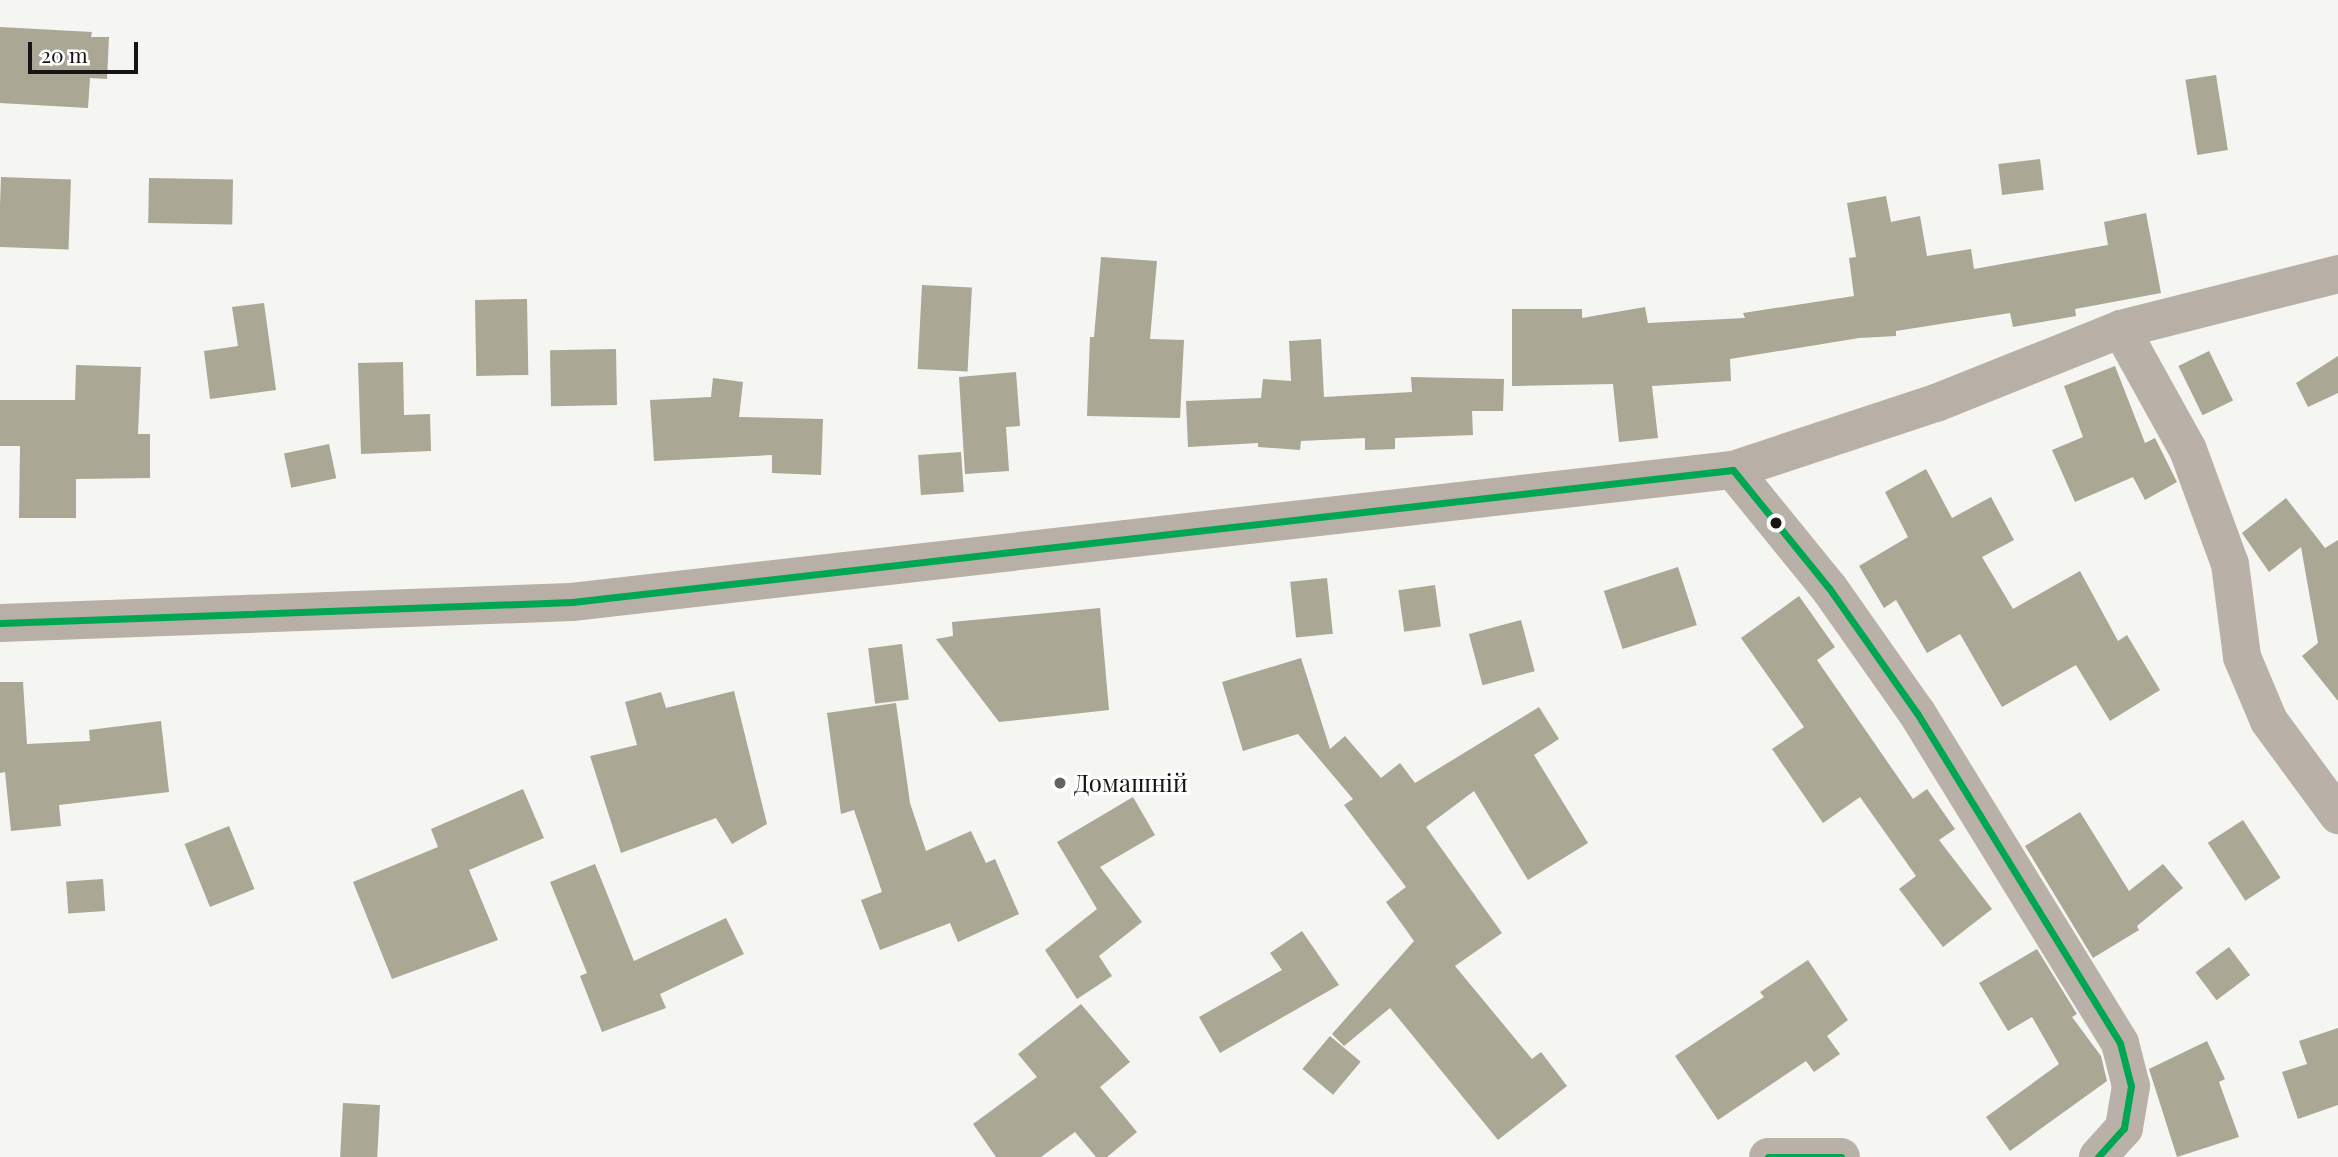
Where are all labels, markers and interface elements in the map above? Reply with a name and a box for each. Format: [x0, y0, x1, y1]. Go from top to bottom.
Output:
scale bar [32, 28, 142, 72]
text: 20 m [41, 40, 88, 68]
unlabelled marker [1769, 516, 1783, 530]
place label: Домашній [1074, 769, 1188, 797]
marker: Домашній [1052, 775, 1068, 791]

